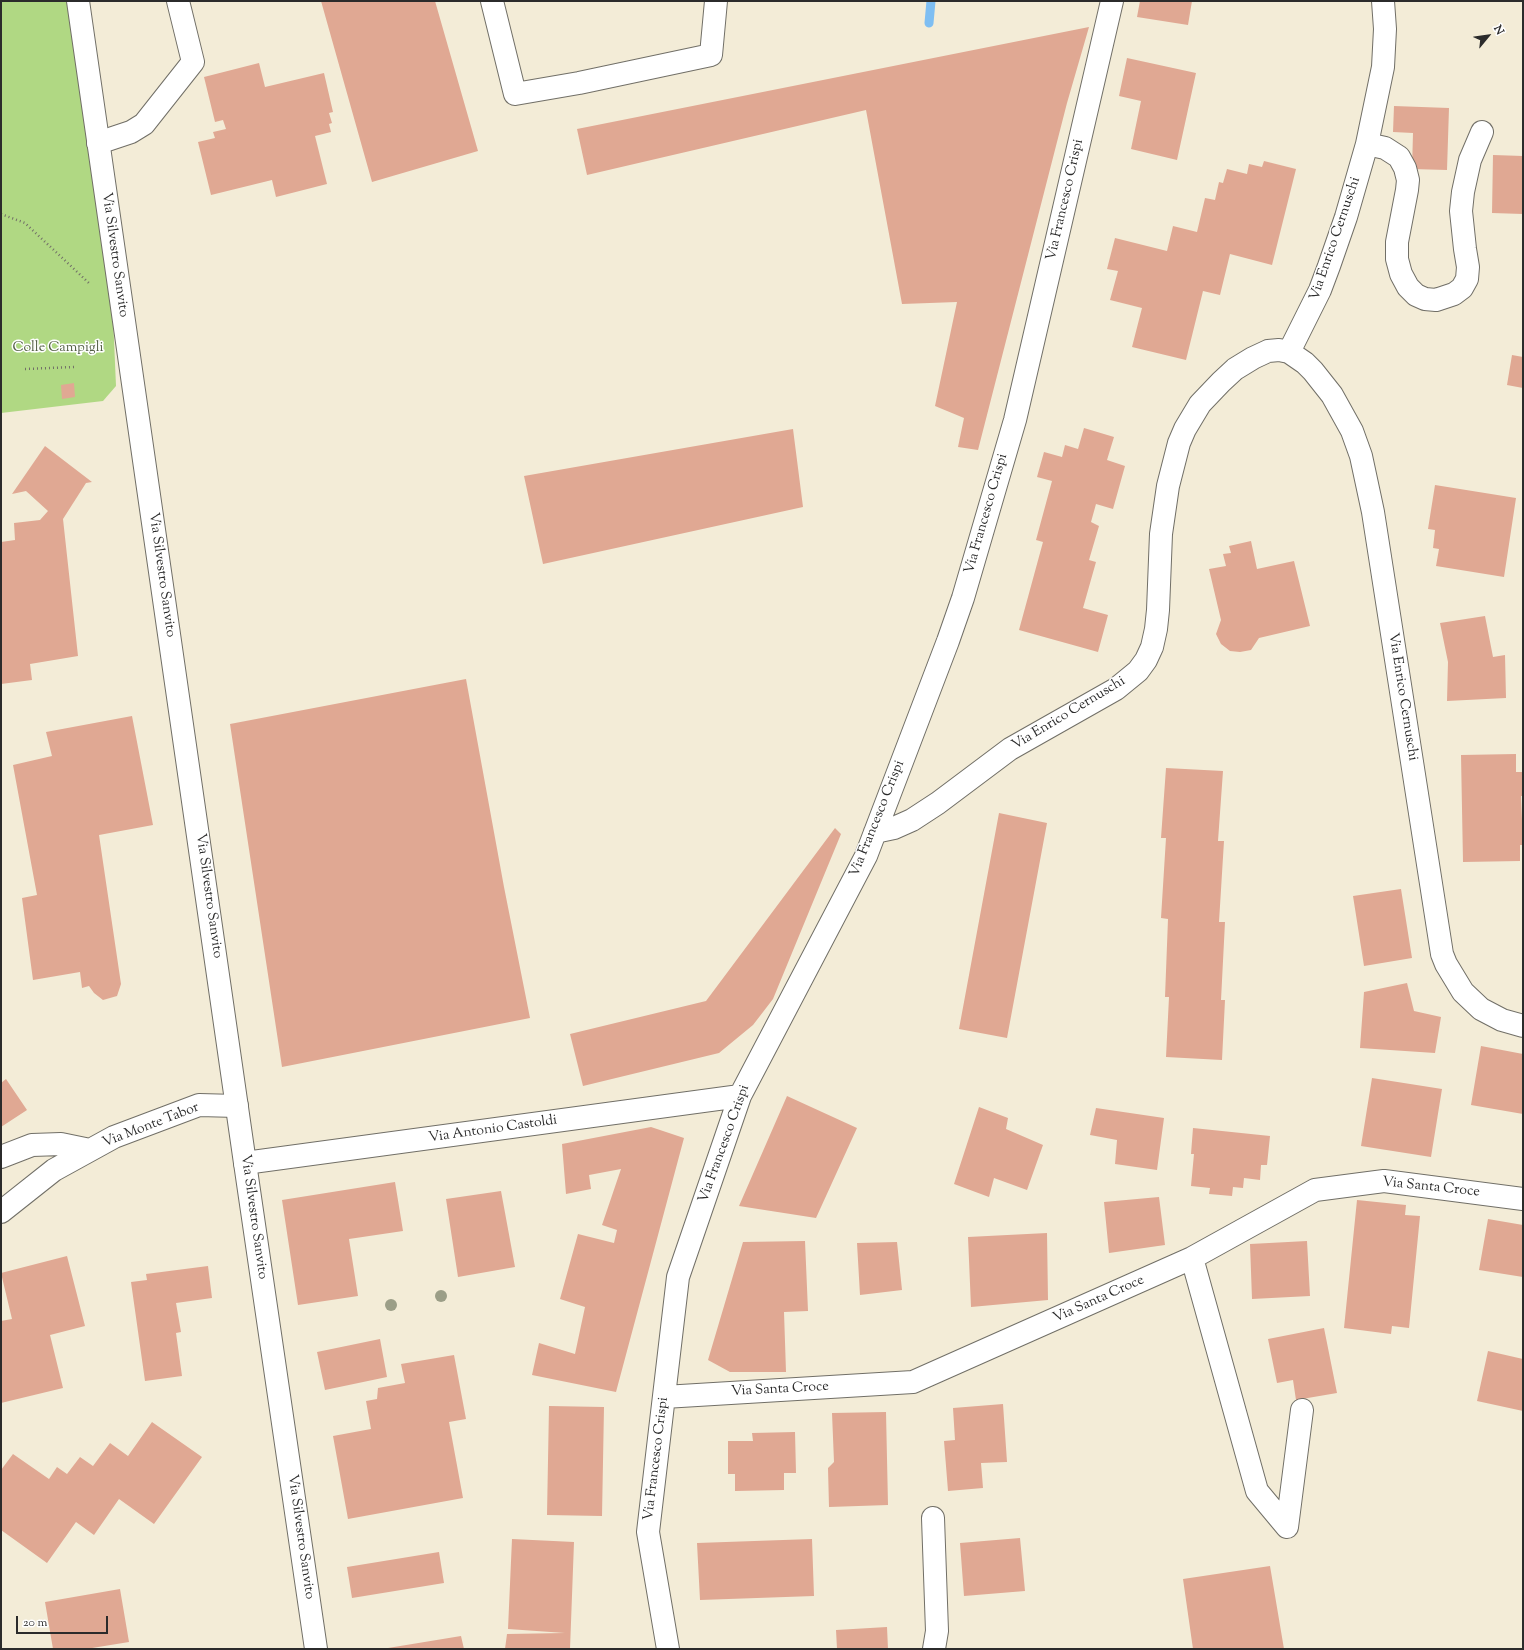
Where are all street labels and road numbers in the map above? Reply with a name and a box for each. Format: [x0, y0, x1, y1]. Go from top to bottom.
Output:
street label: Via Francesco Crispi [1044, 138, 1088, 262]
street label: Via Enrico Cernuschi [1307, 175, 1365, 303]
street label: Via Silvestro Sanvito [97, 191, 131, 319]
street label: Via Francesco Crispi [962, 452, 1012, 576]
street label: Via Silvestro Sanvito [144, 511, 178, 639]
street label: Via Enrico Cernuschi [1384, 632, 1420, 762]
street label: Via Enrico Cernuschi [1009, 673, 1129, 755]
street label: Via Francesco Crispi [847, 758, 909, 880]
street label: Via Silvestro Sanvito [191, 832, 225, 960]
street label: Via Francesco Crispi [696, 1083, 754, 1205]
street label: Via Monte Tabor [100, 1100, 202, 1152]
street label: Via Antonio Castoldi [428, 1113, 558, 1147]
street label: Via Silvestro Sanvito [236, 1153, 270, 1281]
street label: Via Santa Croce [1381, 1175, 1481, 1201]
street label: Via Santa Croce [1051, 1272, 1147, 1328]
street label: Via Santa Croce [731, 1379, 829, 1401]
street label: Via Francesco Crispi [641, 1396, 673, 1522]
street label: Via Silvestro Sanvito [283, 1473, 317, 1601]

